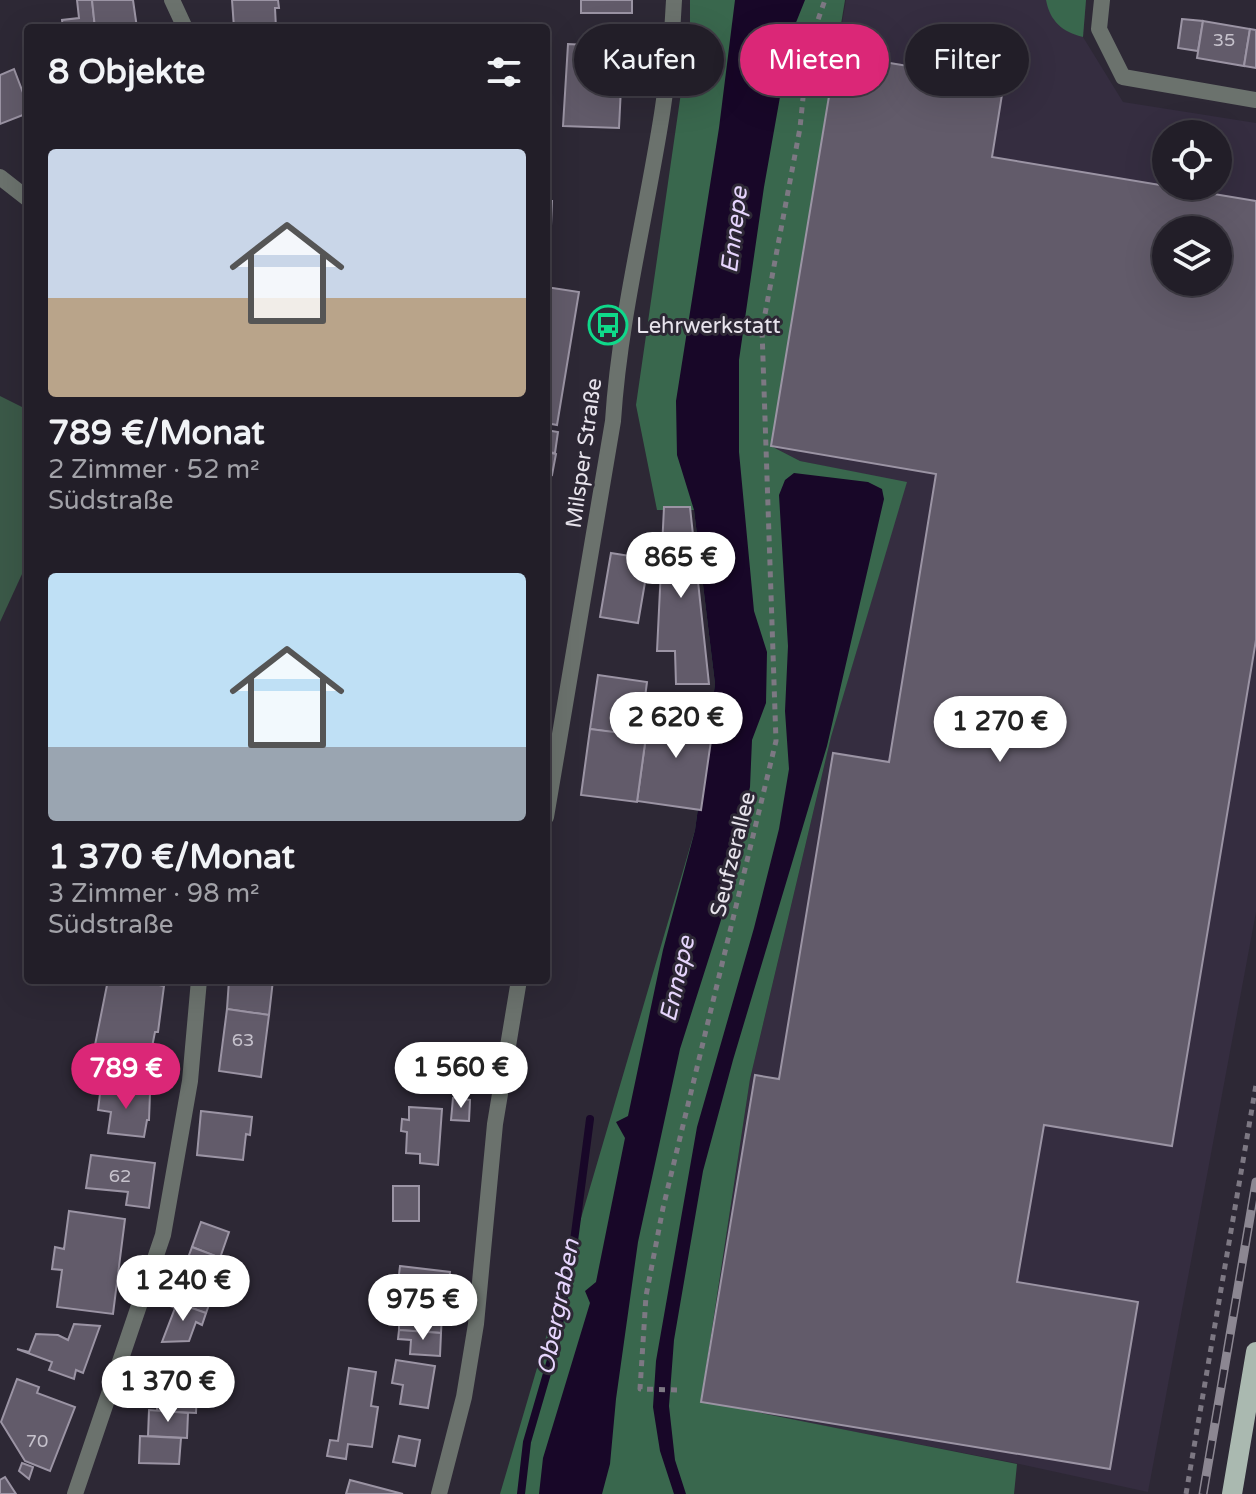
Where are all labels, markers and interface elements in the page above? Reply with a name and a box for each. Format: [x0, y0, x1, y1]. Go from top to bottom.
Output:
chip: Kaufen [574, 24, 724, 96]
chip: Mieten [740, 24, 889, 96]
chip: Filter [905, 24, 1029, 96]
house number: 35 [1213, 29, 1235, 51]
icon: filters [482, 50, 526, 94]
text: 8 Objekte [48, 52, 205, 93]
map controls [1152, 120, 1232, 296]
button: locate [1152, 120, 1232, 200]
water label: Ennepe [715, 184, 754, 275]
icon: home [215, 201, 359, 345]
button: layers [1152, 216, 1232, 296]
bus stop icon: Lehrwerkstatt [587, 304, 629, 346]
place label: Lehrwerkstatt [636, 313, 781, 339]
street label: Milsper Straße [561, 377, 607, 530]
text: 789 €/Monat [48, 413, 265, 454]
text: 2 Zimmer · 52 m² [48, 454, 260, 485]
text: Südstraße [48, 485, 173, 516]
pin: 865 € [625, 532, 737, 600]
text: 865 € [644, 542, 718, 573]
icon: home [215, 625, 359, 769]
pin: 2 620 € [602, 692, 750, 760]
pin: 1 270 € [926, 696, 1074, 764]
text: 2 620 € [628, 702, 724, 733]
text: 1 270 € [952, 706, 1048, 737]
street label: Seufzerallee [705, 789, 761, 919]
text: 1 370 €/Monat [48, 837, 295, 878]
text: 3 Zimmer · 98 m² [48, 878, 260, 909]
text: Südstraße [48, 909, 173, 940]
water label: Ennepe [654, 932, 702, 1025]
house number: 63 [232, 1029, 254, 1051]
pin: 1 560 € [387, 1042, 535, 1110]
pin: 789 € [70, 1043, 182, 1111]
text: 1 560 € [413, 1052, 509, 1083]
text: 789 € [89, 1053, 163, 1084]
house number: 62 [109, 1165, 131, 1187]
water label: Obergraben [531, 1235, 586, 1378]
pin: 1 240 € [109, 1255, 257, 1323]
text: 1 240 € [135, 1265, 231, 1296]
pin: 975 € [367, 1274, 479, 1342]
text: 975 € [386, 1284, 460, 1315]
pin: 1 370 € [94, 1356, 242, 1424]
text: 1 370 € [120, 1366, 216, 1397]
house number: 70 [26, 1430, 48, 1452]

